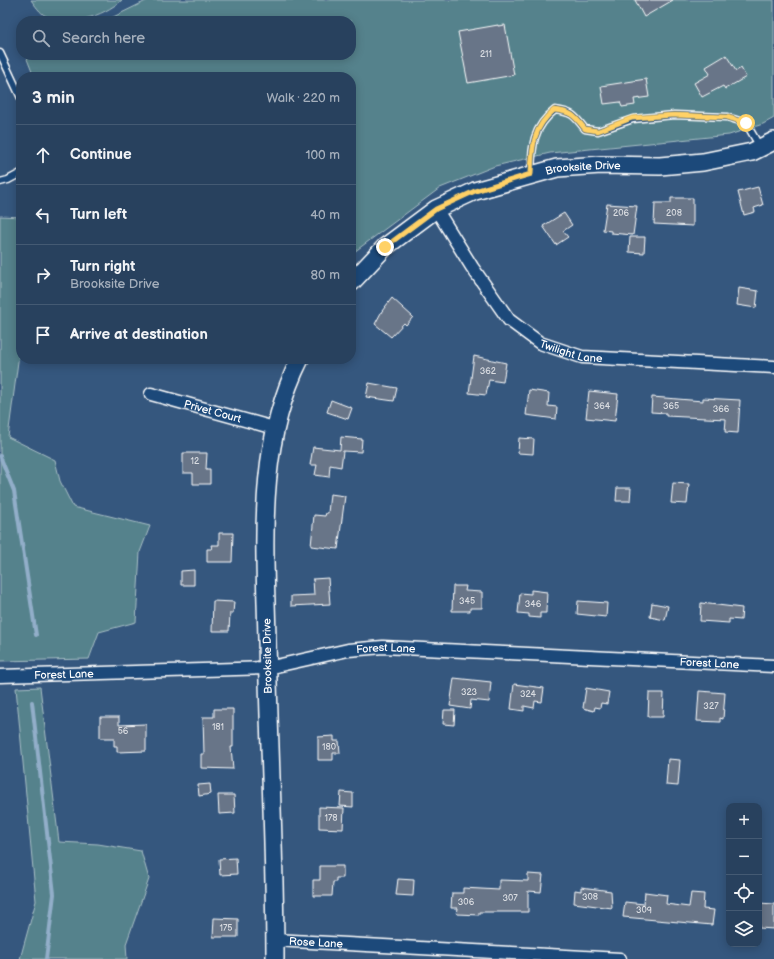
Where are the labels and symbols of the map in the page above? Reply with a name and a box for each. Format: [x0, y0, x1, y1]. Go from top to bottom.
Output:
house number: 211 [480, 49, 492, 60]
route start [737, 114, 755, 132]
street label: Brooksite Drive [544, 159, 621, 178]
house number: 206 [613, 208, 630, 219]
house number: 208 [666, 208, 682, 219]
route end [376, 238, 394, 256]
street label: Twilight Lane [538, 337, 603, 365]
house number: 362 [480, 366, 497, 377]
street label: Privet Court [182, 397, 243, 426]
house number: 364 [594, 401, 611, 412]
house number: 365 [663, 401, 679, 412]
house number: 366 [713, 404, 730, 415]
house number: 12 [191, 456, 200, 467]
house number: 345 [459, 596, 475, 607]
house number: 346 [525, 599, 542, 610]
street label: Brooksite Drive [260, 618, 275, 694]
street label: Forest Lane [356, 641, 416, 656]
street label: Forest Lane [679, 655, 740, 671]
street label: Forest Lane [34, 667, 94, 682]
house number: 323 [461, 687, 478, 698]
house number: 324 [520, 689, 537, 700]
house number: 327 [703, 701, 719, 712]
house number: 181 [212, 722, 224, 733]
house number: 56 [118, 726, 129, 737]
house number: 180 [322, 742, 336, 753]
house number: 178 [324, 813, 338, 824]
house number: 308 [582, 892, 598, 903]
house number: 307 [502, 893, 518, 904]
house number: 306 [458, 897, 475, 908]
house number: 309 [636, 905, 652, 916]
house number: 175 [219, 923, 233, 934]
street label: Rose Lane [289, 935, 344, 951]

